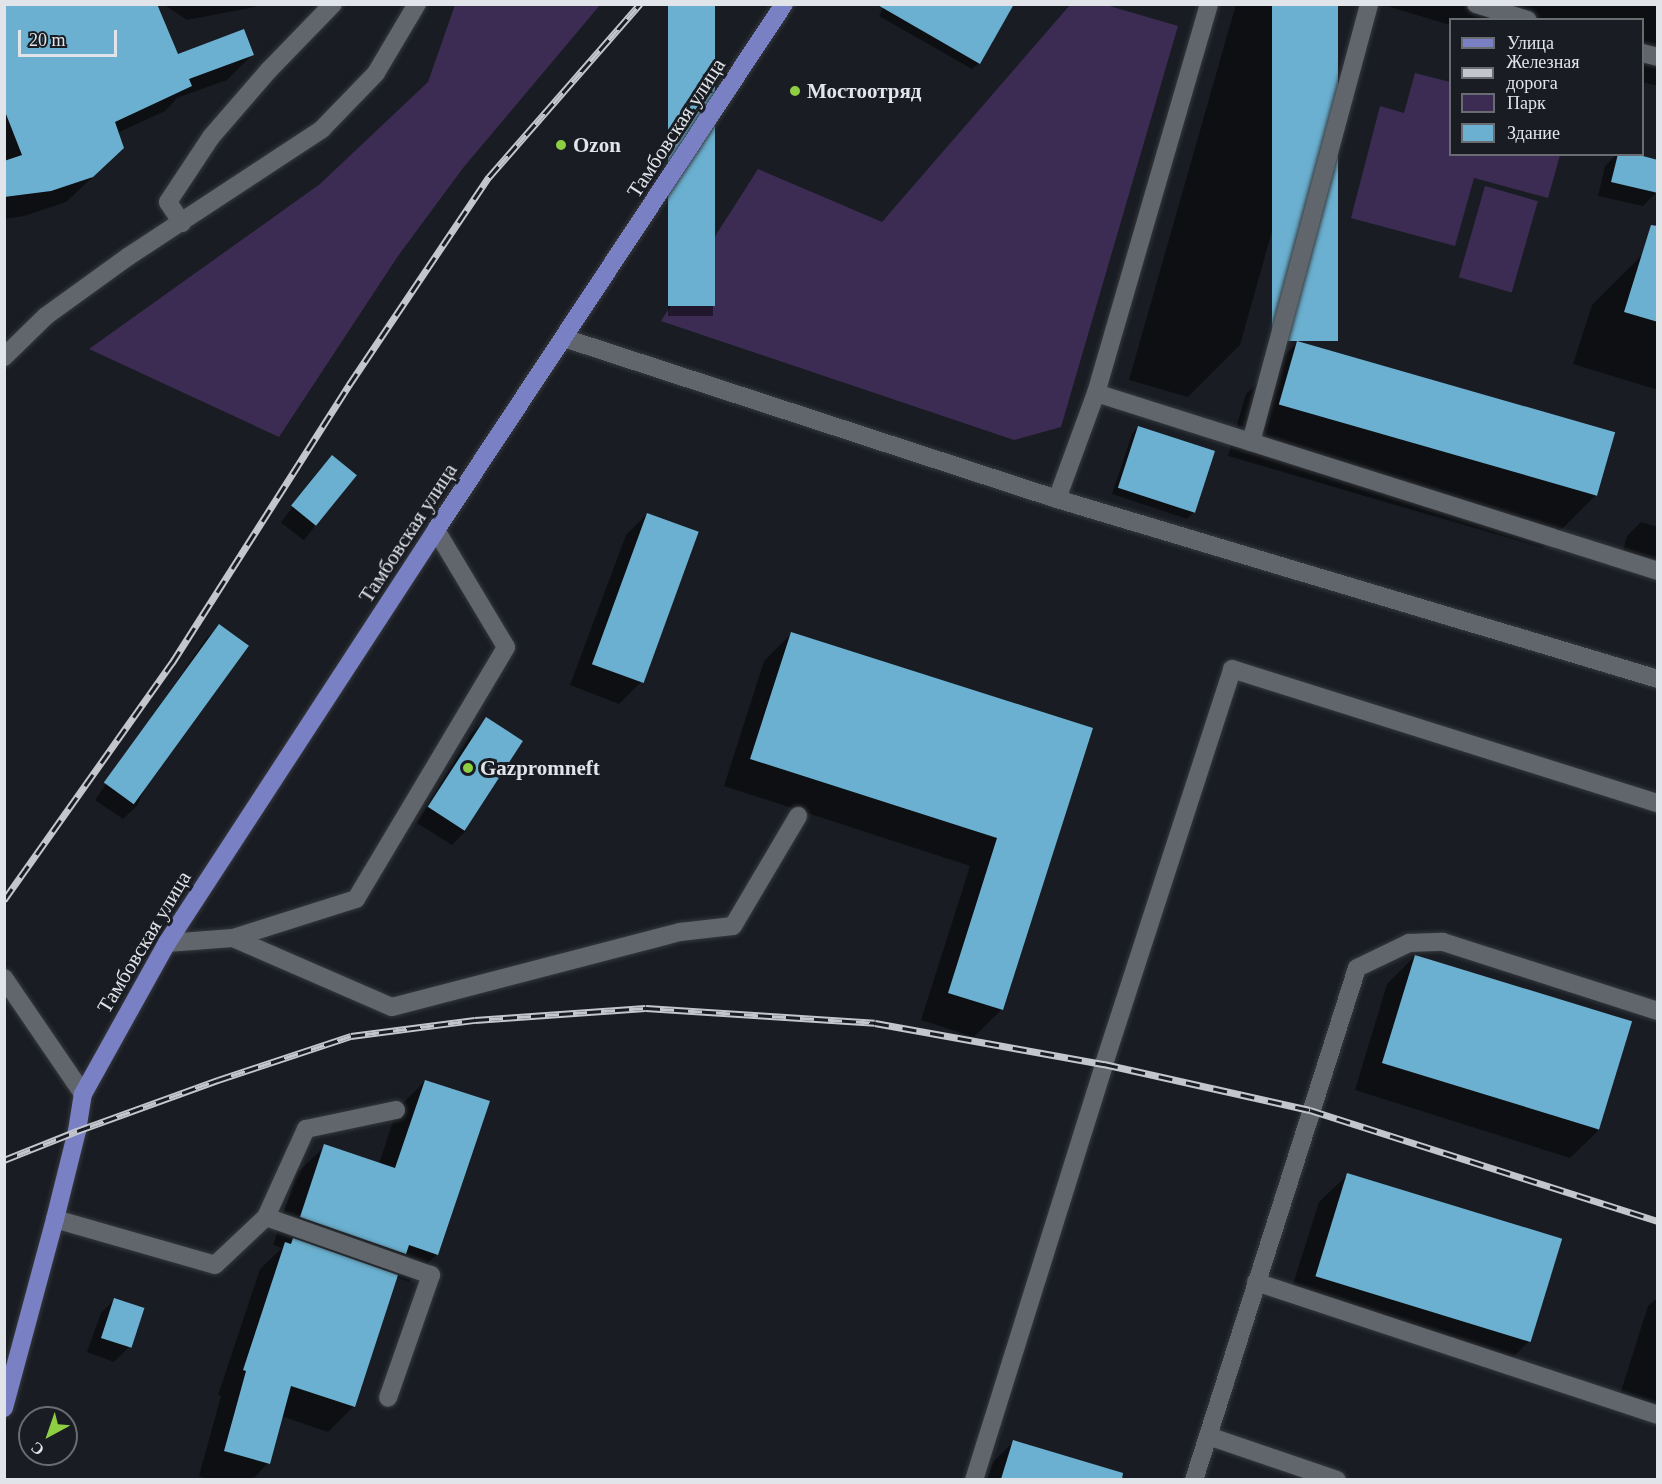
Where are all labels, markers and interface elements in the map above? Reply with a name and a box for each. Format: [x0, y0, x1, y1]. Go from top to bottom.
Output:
scale bar [21, 18, 120, 56]
legend [1449, 18, 1644, 156]
text: 20 m [29, 30, 66, 50]
text: Улица [1507, 33, 1554, 53]
text: Железная дорога [1506, 52, 1580, 93]
street label: Тамбовская улица [622, 54, 730, 202]
place label: Мостоотряд [807, 78, 921, 104]
marker: Мостоотряд [788, 84, 802, 98]
text: Парк [1507, 93, 1546, 113]
text: Здание [1507, 123, 1560, 143]
place label: Ozon [573, 132, 621, 158]
marker: Ozon [554, 138, 568, 152]
street label: Тамбовская улица [354, 459, 462, 607]
place label: Gazpromneft [480, 755, 600, 781]
marker: Gazpromneft [461, 761, 475, 775]
street label: Тамбовская улица [92, 866, 196, 1018]
north arrow [18, 1406, 78, 1466]
text: С [28, 1438, 47, 1459]

